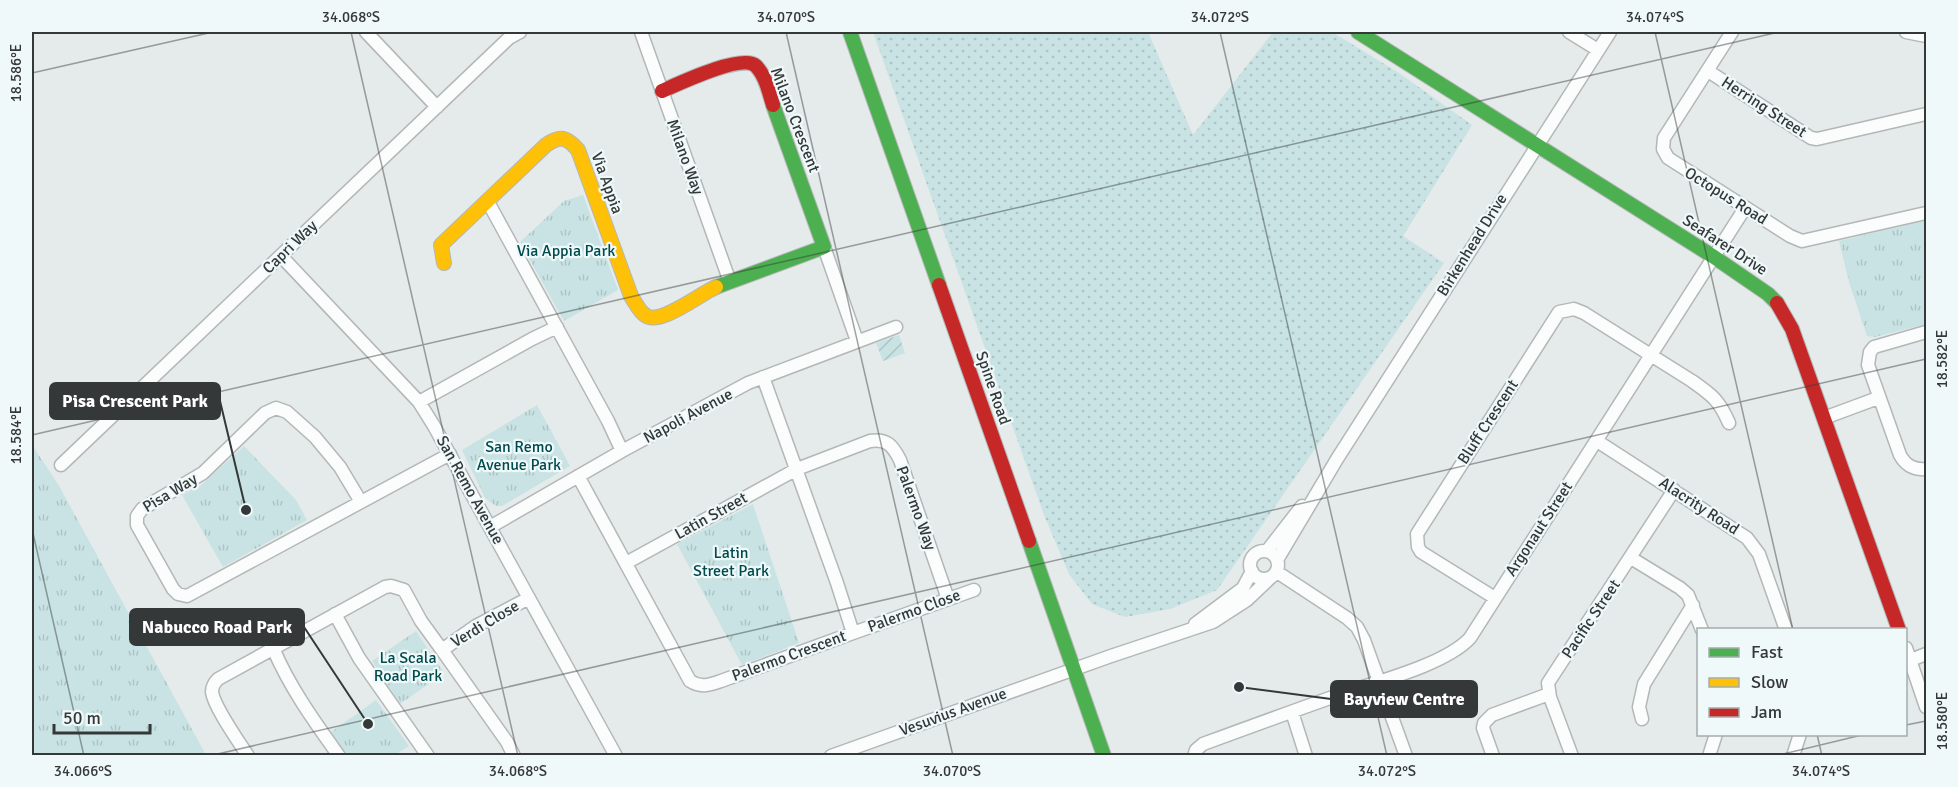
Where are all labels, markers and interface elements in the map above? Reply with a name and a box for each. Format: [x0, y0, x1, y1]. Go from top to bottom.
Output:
text: 34.068°S [322, 8, 380, 26]
text: 34.070°S [757, 8, 815, 26]
text: 34.072°S [1191, 8, 1249, 26]
text: 34.074°S [1626, 8, 1684, 26]
text: 18.586°E [7, 44, 25, 102]
street label: Milano Crescent [766, 65, 824, 176]
street label: Herring Street [1718, 72, 1811, 142]
street label: Milano Way [662, 116, 708, 198]
street label: Via Appia [587, 149, 627, 217]
street label: Octopus Road [1681, 163, 1771, 229]
street label: Birkenhead Drive [1433, 190, 1511, 300]
street label: Seafarer Drive [1679, 210, 1771, 280]
street label: Capri Way [258, 216, 322, 278]
park label: Via Appia Park [517, 241, 615, 261]
text: 18.582°E [1933, 330, 1951, 388]
street label: Spine Road [971, 349, 1015, 427]
street label: Bluff Crescent [1453, 376, 1523, 468]
callout: Pisa Crescent Park [50, 383, 220, 419]
street label: Napoli Avenue [640, 384, 736, 448]
text: Pisa Crescent Park [62, 390, 209, 412]
text: 18.584°E [7, 406, 25, 464]
street label: San Remo Avenue [432, 432, 508, 548]
park label: San Remo Avenue Park [477, 437, 561, 475]
street label: Palermo Way [892, 463, 941, 553]
street label: Pisa Way [139, 469, 202, 517]
street label: Alacrity Road [1655, 473, 1743, 539]
street label: Argonaut Street [1501, 478, 1577, 580]
street label: Latin Street [671, 488, 751, 544]
park label: Latin Street Park [693, 543, 769, 581]
street label: Pacific Street [1557, 575, 1625, 662]
street label: Palermo Close [865, 585, 963, 637]
street label: Verdi Close [447, 596, 523, 652]
callout: Nabucco Road Park [130, 609, 304, 645]
text: Nabucco Road Park [142, 616, 293, 638]
street label: Palermo Crescent [729, 626, 849, 686]
legend [1697, 628, 1907, 736]
text: Fast [1751, 641, 1783, 663]
park label: La Scala Road Park [374, 648, 442, 686]
text: Slow [1751, 671, 1788, 693]
callout: Bayview Centre [1331, 681, 1477, 717]
street label: Vesuvius Avenue [897, 683, 1009, 741]
text: Bayview Centre [1343, 688, 1465, 710]
text: 18.580°E [1933, 692, 1951, 750]
scale bar [54, 697, 150, 735]
text: Jam [1751, 701, 1782, 723]
text: 50 m [63, 707, 101, 729]
text: 34.066°S [54, 762, 112, 780]
text: 34.068°S [489, 762, 547, 780]
text: 34.070°S [923, 762, 981, 780]
text: 34.072°S [1358, 762, 1416, 780]
text: 34.074°S [1792, 762, 1850, 780]

